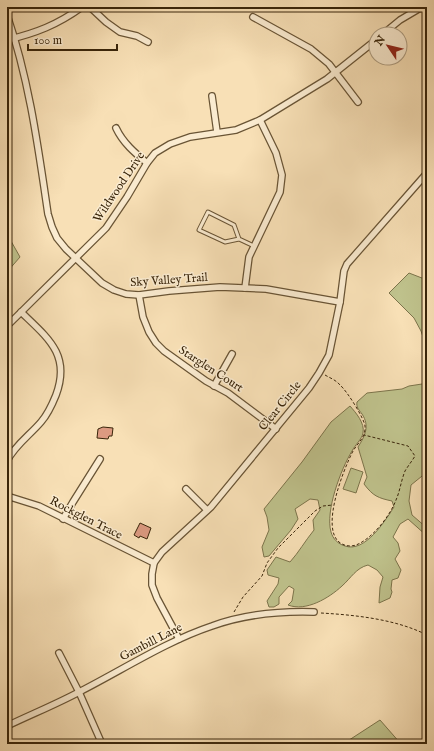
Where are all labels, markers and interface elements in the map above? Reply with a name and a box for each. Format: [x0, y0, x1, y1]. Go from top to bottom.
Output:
scale bar [28, 26, 117, 52]
north arrow [368, 26, 408, 66]
text: 100 m [34, 33, 62, 48]
text: N [372, 33, 389, 50]
street label: Wildwood Drive [90, 148, 148, 225]
street label: Sky Valley Trail [130, 270, 209, 290]
street label: Starglen Court [176, 343, 246, 395]
street label: Clear Circle [255, 378, 305, 434]
street label: Rockglen Trace [47, 493, 125, 543]
street label: Gambill Lane [117, 620, 185, 664]

